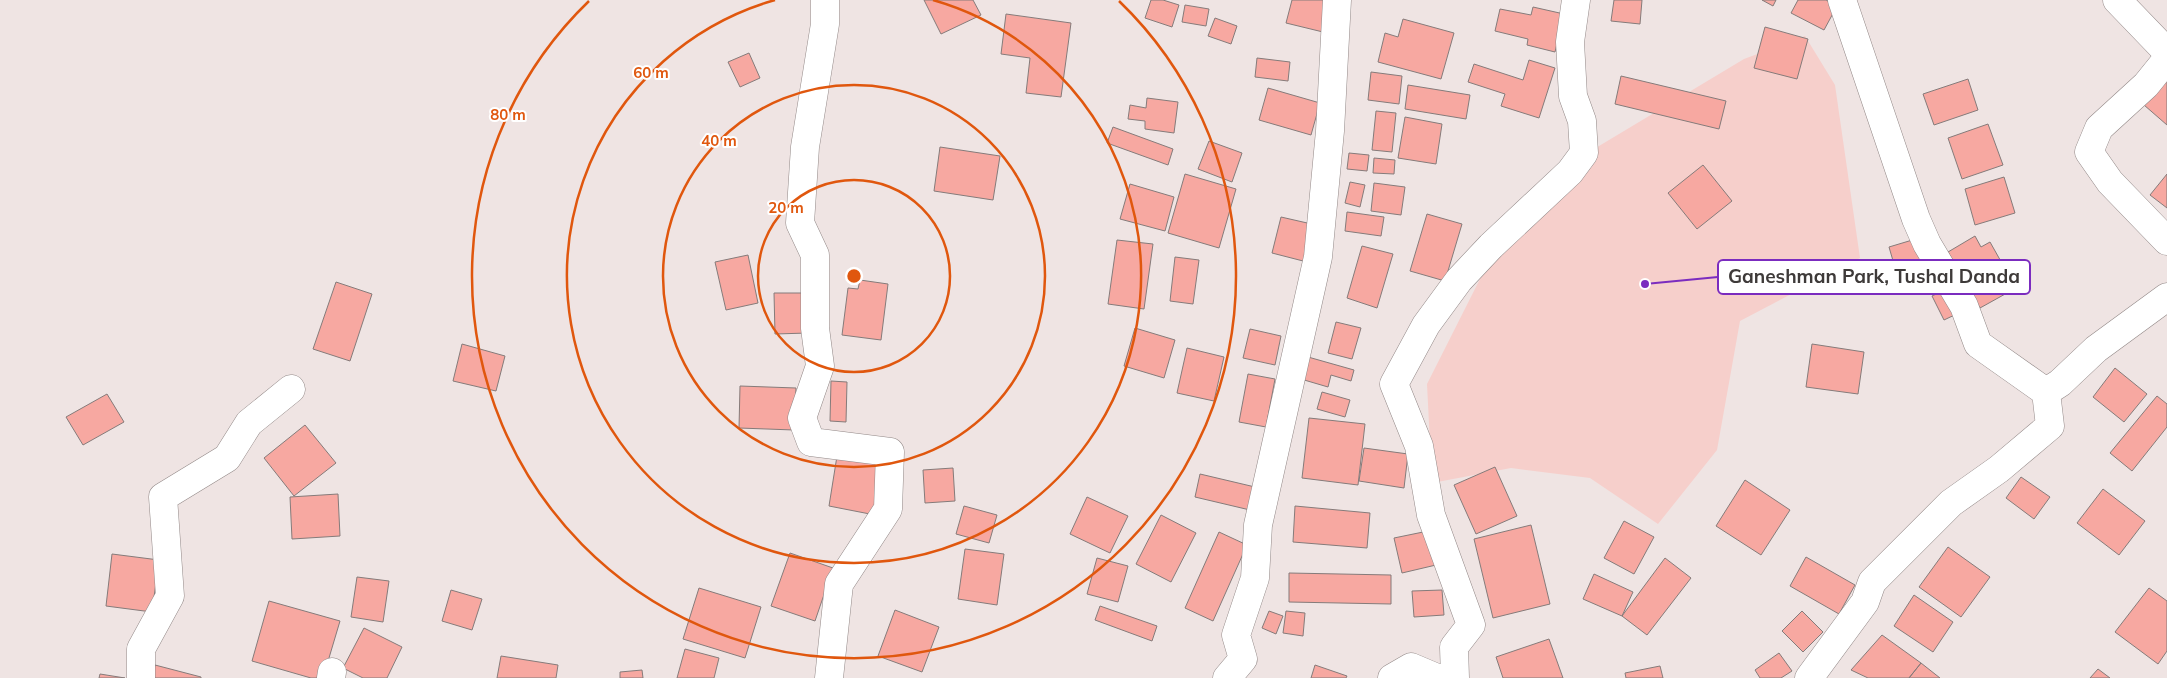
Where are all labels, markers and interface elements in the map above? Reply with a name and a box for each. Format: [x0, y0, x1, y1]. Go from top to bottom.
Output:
text: 60 m [633, 63, 669, 82]
text: 80 m [490, 105, 526, 124]
text: 40 m [701, 131, 737, 150]
text: 20 m [768, 198, 804, 217]
callout: Ganeshman Park, Tushal Danda [1718, 260, 2030, 294]
text: Ganeshman Park, Tushal Danda [1728, 264, 2020, 288]
centre of rings [845, 267, 863, 285]

